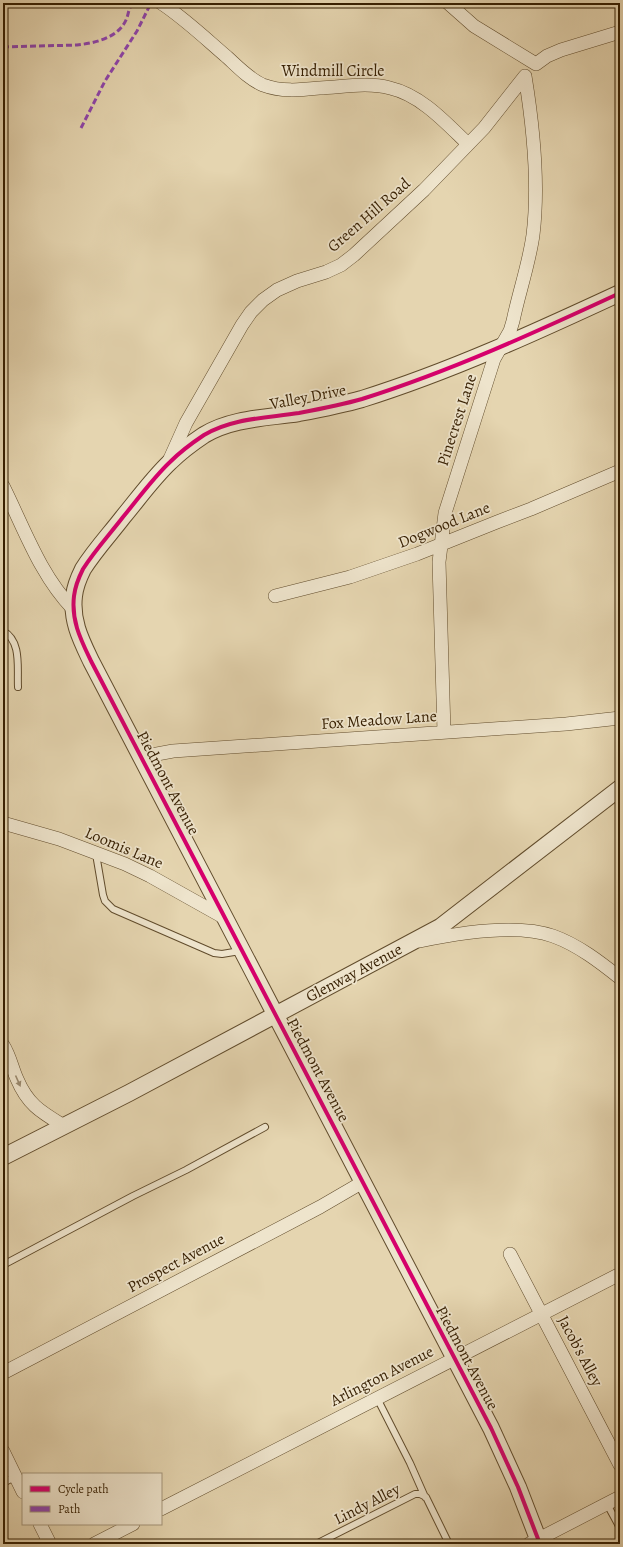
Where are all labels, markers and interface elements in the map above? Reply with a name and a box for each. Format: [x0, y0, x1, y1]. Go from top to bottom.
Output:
street label: Windmill Circle [281, 60, 384, 82]
street label: Green Hill Road [323, 173, 416, 257]
street label: Pinecrest Lane [432, 371, 482, 469]
street label: Valley Drive [267, 379, 348, 415]
street label: Dogwood Lane [395, 497, 493, 553]
street label: Fox Meadow Lane [320, 705, 438, 735]
street label: Piedmont Avenue [131, 727, 205, 839]
street label: Loomis Lane [82, 822, 166, 874]
street label: Glenway Avenue [302, 938, 406, 1008]
street label: Piedmont Avenue [281, 1014, 355, 1126]
one-way arrow [15, 1075, 21, 1086]
street label: Prospect Avenue [123, 1228, 229, 1298]
street label: Piedmont Avenue [430, 1302, 504, 1414]
street label: Jacob's Alley [552, 1312, 608, 1391]
street label: Arlington Avenue [326, 1341, 437, 1412]
legend [22, 1473, 162, 1525]
street label: Lindy Alley [330, 1478, 405, 1530]
text: Cycle path [58, 1481, 109, 1497]
text: Path [58, 1501, 81, 1517]

